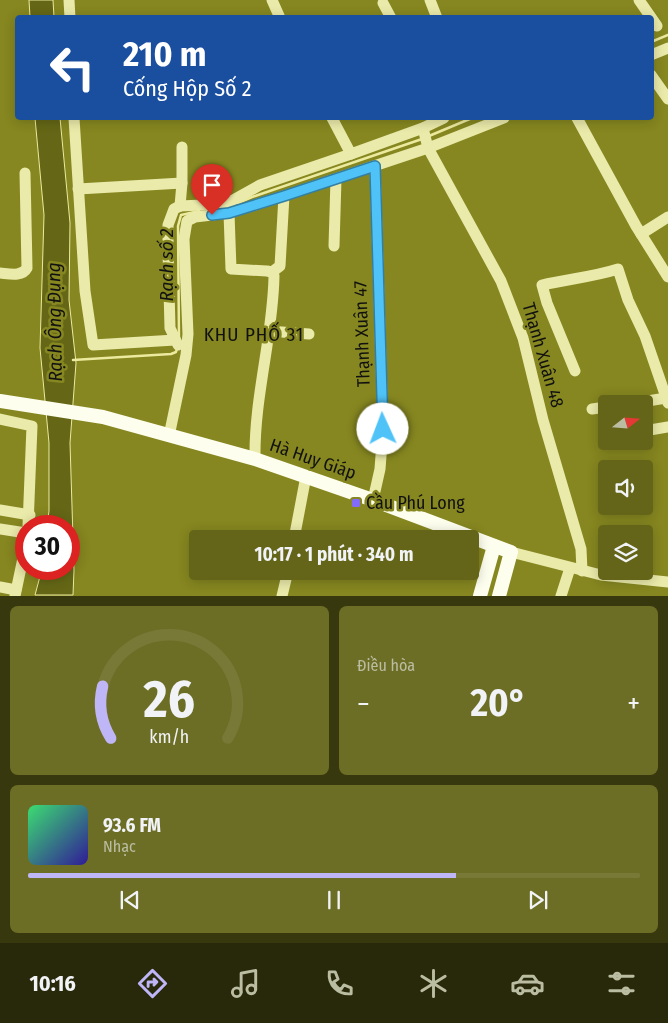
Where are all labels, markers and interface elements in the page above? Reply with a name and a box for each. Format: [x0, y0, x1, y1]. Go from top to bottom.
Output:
text: 210 m [123, 33, 207, 75]
icon: left [40, 35, 105, 100]
text: Cống Hộp Số 2 [123, 75, 252, 102]
pin [191, 164, 233, 215]
icon: arrive [198, 171, 226, 199]
water label: Rạch số 2 [155, 228, 178, 302]
water label: Rạch Ông Đụng [42, 262, 67, 382]
street label: Thạnh Xuân 47 [349, 281, 375, 387]
street label: Thạnh Xuân 48 [518, 300, 568, 410]
district label: KHU PHỐ 31 [204, 321, 304, 346]
north arrow [598, 395, 652, 450]
map controls [598, 395, 653, 580]
position arrow [356, 402, 408, 454]
street label: Hà Huy Giáp [267, 434, 359, 484]
button: sound [598, 460, 653, 515]
place label: Cầu Phú Long [366, 492, 465, 514]
marker: Cầu Phú Long [350, 497, 362, 509]
speed limit sign: 30 [15, 515, 80, 580]
button: layers [598, 525, 653, 580]
text: 10:17 · 1 phút · 340 m [254, 543, 414, 566]
text: Điều hòa [357, 656, 415, 675]
text: 26 [143, 668, 195, 731]
text: 20° [470, 680, 527, 726]
text: − [357, 687, 370, 720]
text: + [627, 687, 640, 720]
text: km/h [150, 726, 189, 748]
text: 93.6 FM [103, 814, 161, 837]
text: Nhạc [103, 837, 136, 856]
icon: previous [116, 886, 144, 914]
icon: pause [320, 886, 348, 914]
icon: next [524, 886, 552, 914]
icon: directions [135, 966, 170, 1001]
icon: music [228, 966, 263, 1001]
icon: phone [322, 966, 357, 1001]
icon: climate [416, 966, 451, 1001]
icon: car [510, 966, 545, 1001]
icon: filters [604, 966, 639, 1001]
text: 10:16 [29, 970, 76, 997]

